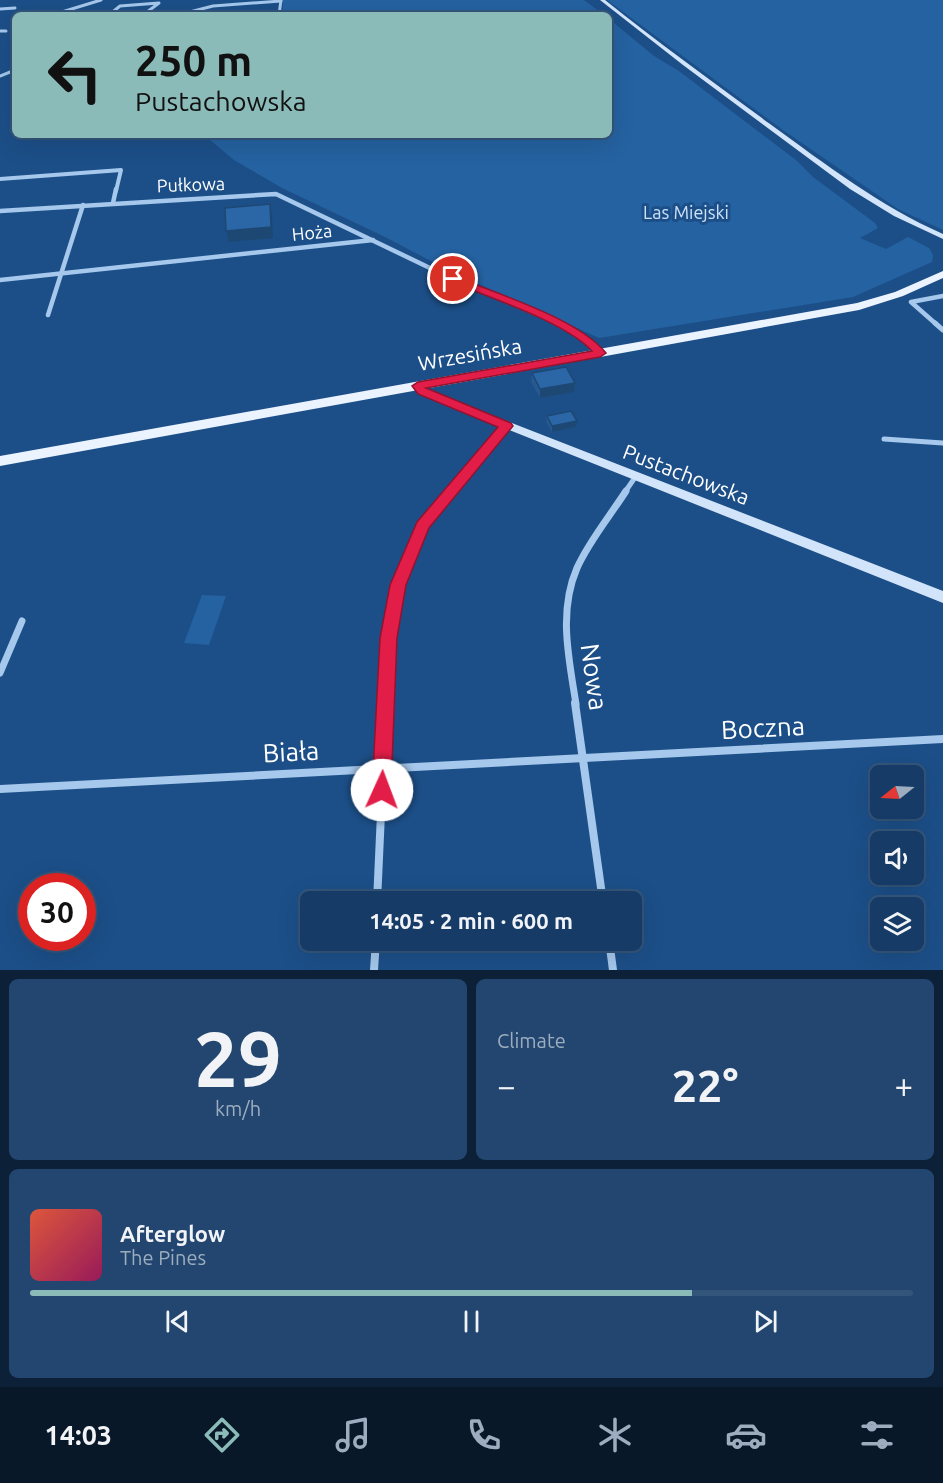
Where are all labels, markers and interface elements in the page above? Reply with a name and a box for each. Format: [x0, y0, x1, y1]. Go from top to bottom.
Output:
icon: left [36, 36, 114, 114]
text: 250 m [135, 37, 252, 84]
text: Pustachowska [135, 86, 307, 116]
street label: Pułkowa [156, 173, 225, 195]
park label: Las Miejski [643, 202, 729, 222]
street label: Hoża [291, 220, 333, 244]
pin [427, 253, 478, 304]
icon: arrive [436, 262, 469, 295]
street label: Wrzesińska [416, 333, 524, 375]
street label: Pustachowska [620, 439, 753, 509]
street label: Nowa [575, 642, 614, 712]
street label: Boczna [720, 711, 806, 744]
street label: Biała [262, 736, 320, 767]
position arrow [350, 758, 414, 822]
north arrow [870, 765, 924, 819]
map controls [870, 765, 924, 951]
button: sound [870, 831, 924, 885]
speed limit sign: 30 [18, 873, 96, 951]
button: layers [870, 897, 924, 951]
text: 14:05 · 2 min · 600 m [369, 908, 573, 933]
text: 29 [194, 1014, 282, 1102]
text: Climate [497, 1029, 566, 1052]
text: 22° [672, 1060, 738, 1111]
text: − [497, 1067, 516, 1104]
text: + [894, 1067, 913, 1104]
text: km/h [215, 1097, 261, 1120]
text: Afterglow [120, 1221, 225, 1246]
text: The Pines [120, 1246, 206, 1269]
icon: previous [161, 1305, 194, 1338]
icon: pause [455, 1305, 488, 1338]
icon: next [749, 1305, 782, 1338]
icon: directions [201, 1414, 243, 1456]
icon: music [332, 1414, 374, 1456]
icon: phone [463, 1414, 505, 1456]
icon: climate [594, 1414, 636, 1456]
icon: car [725, 1414, 767, 1456]
icon: filters [856, 1414, 898, 1456]
text: 14:03 [45, 1420, 112, 1450]

